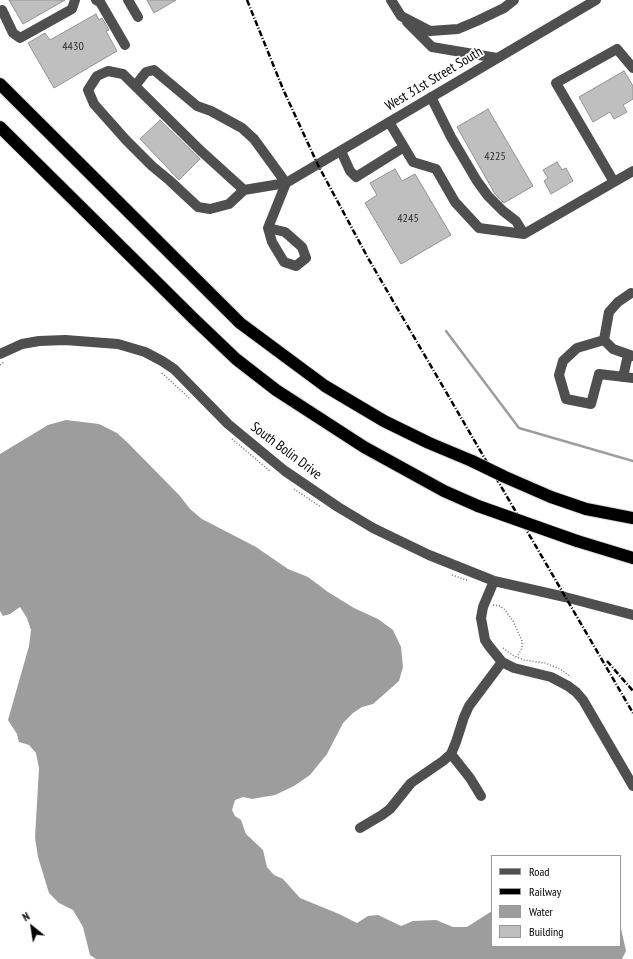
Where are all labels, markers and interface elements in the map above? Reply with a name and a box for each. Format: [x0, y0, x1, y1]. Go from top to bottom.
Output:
house number: 4430 [62, 40, 84, 54]
street label: West 31st Street South [382, 43, 486, 115]
house number: 4225 [484, 150, 506, 164]
house number: 4245 [397, 212, 419, 226]
street label: South Bolin Drive [247, 419, 325, 483]
legend [491, 855, 621, 947]
text: Road [529, 864, 549, 879]
text: Railway [529, 884, 561, 899]
text: Water [529, 904, 553, 919]
north arrow [12, 907, 52, 947]
text: N [20, 909, 32, 924]
text: Building [529, 924, 564, 939]

